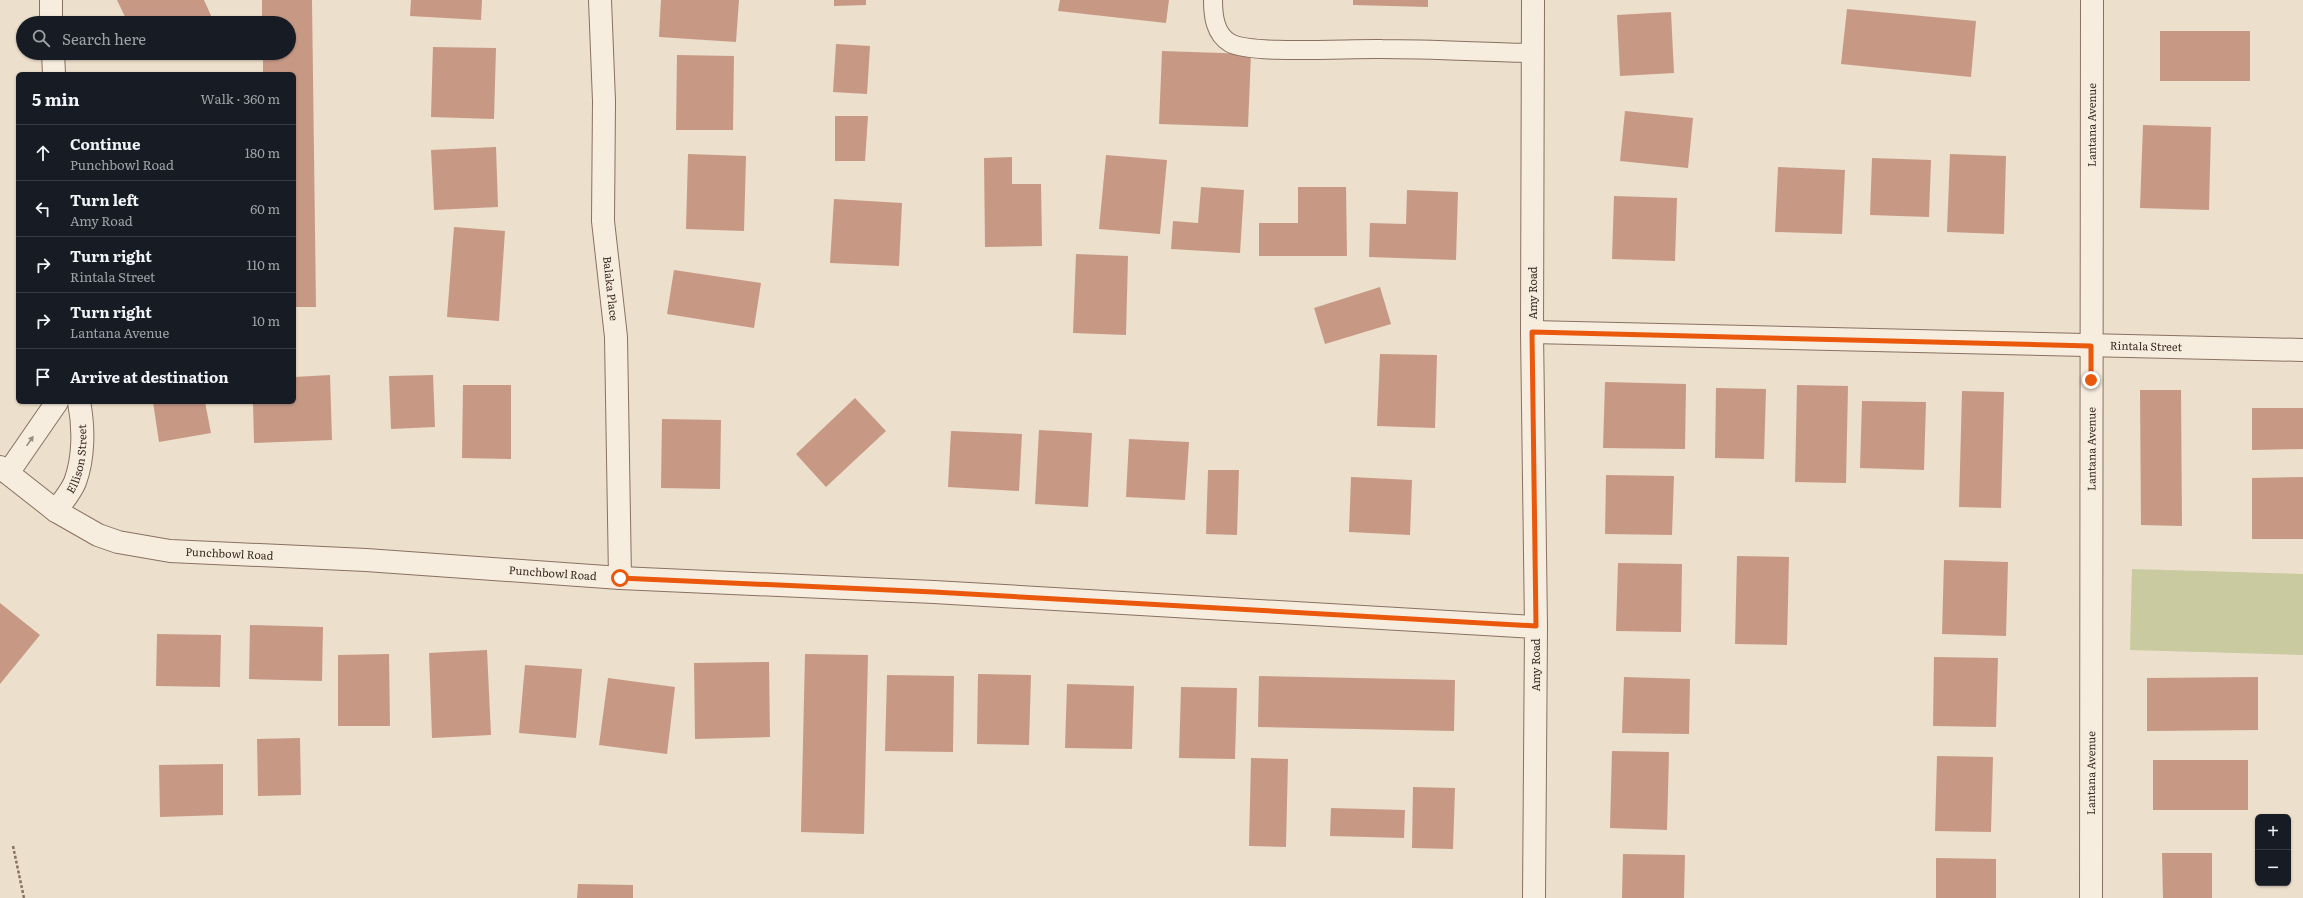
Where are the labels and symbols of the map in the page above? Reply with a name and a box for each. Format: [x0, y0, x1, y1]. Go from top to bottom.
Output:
street label: Lantana Avenue [2083, 83, 2099, 167]
street label: Balaka Place [600, 255, 623, 322]
street label: Amy Road [1524, 266, 1540, 320]
street label: Rintala Street [2110, 336, 2183, 354]
route end [2082, 371, 2100, 389]
street label: Lantana Avenue [2082, 407, 2099, 491]
street label: Ellison Street [62, 423, 89, 496]
one-way arrow [26, 436, 34, 447]
street label: Punchbowl Road [185, 543, 274, 563]
street label: Punchbowl Road [508, 561, 598, 583]
route start [611, 569, 629, 587]
street label: Amy Road [1527, 638, 1543, 692]
street label: Lantana Avenue [2082, 731, 2098, 815]

